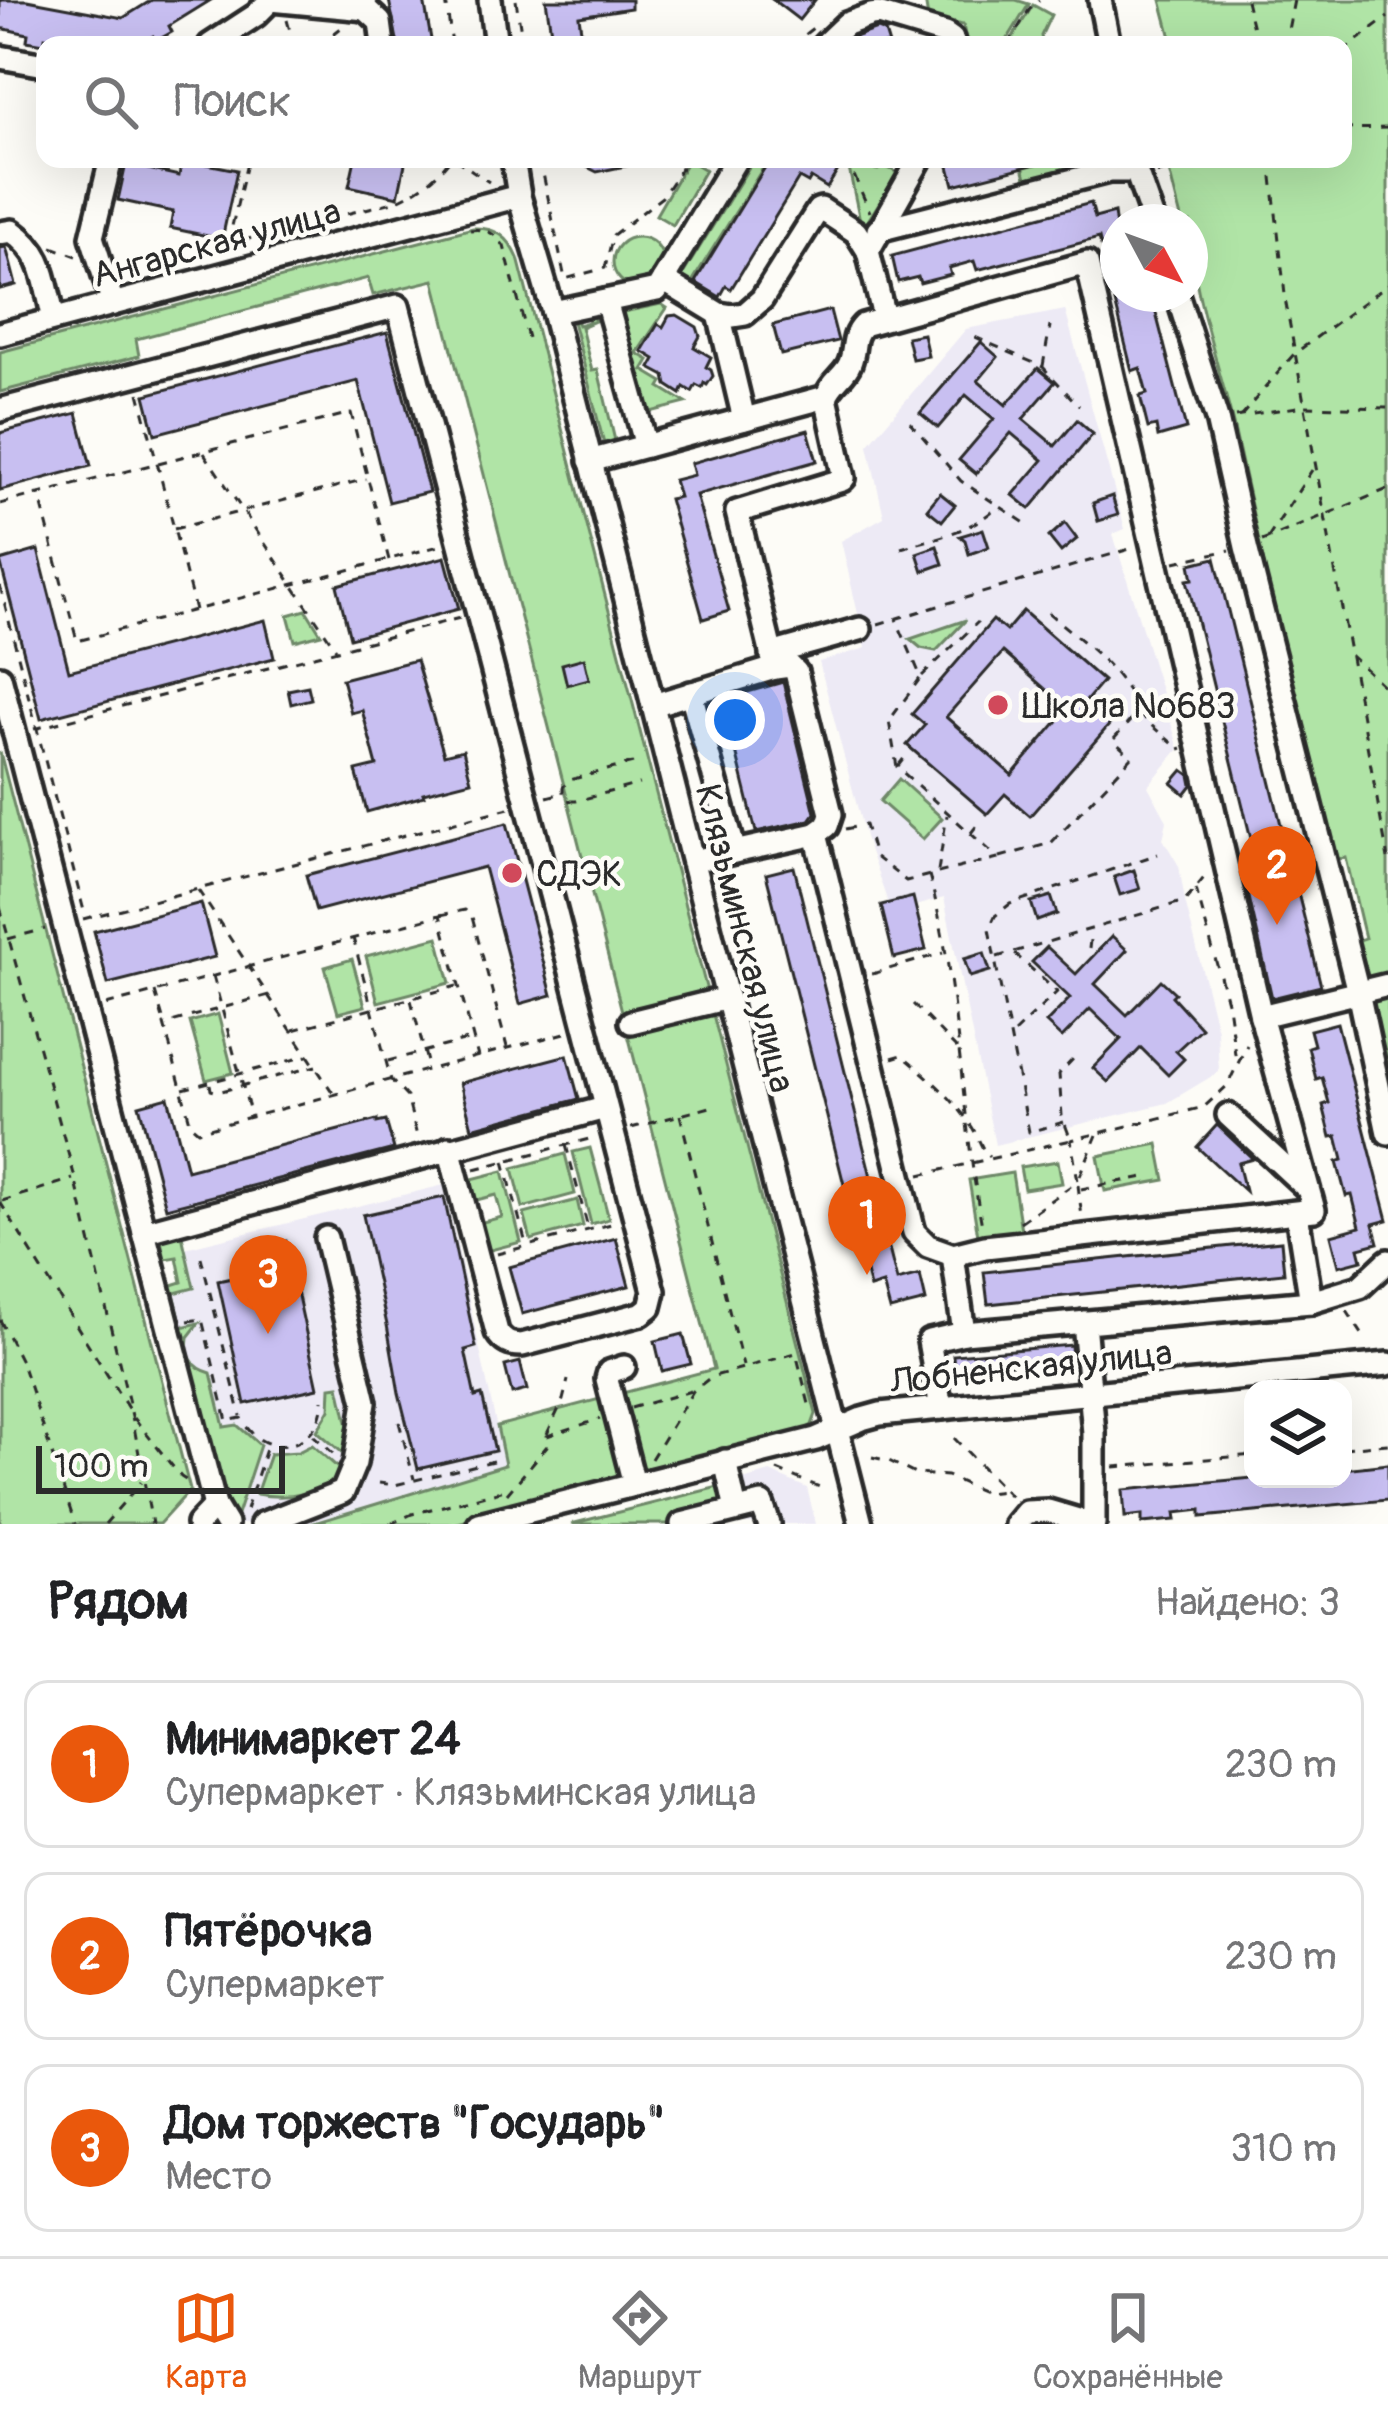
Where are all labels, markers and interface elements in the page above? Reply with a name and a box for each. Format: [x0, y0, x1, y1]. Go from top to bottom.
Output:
search box [36, 36, 1352, 168]
icon: search [78, 69, 144, 135]
text: Поиск [174, 74, 291, 130]
street label: Ангарская улица [87, 189, 346, 298]
north arrow [1100, 204, 1208, 312]
place label: Школа №683 [1022, 684, 1236, 729]
your location [705, 690, 765, 750]
marker: Школа №683 [985, 692, 1011, 718]
street label: Клязьминская улица [684, 780, 805, 1097]
pin: 2 [1238, 826, 1316, 925]
place label: СДЭК [536, 852, 622, 897]
marker: СДЭК [499, 860, 525, 886]
pin: 1 [828, 1176, 906, 1275]
pin: 3 [229, 1235, 307, 1334]
street label: Лобненская улица [887, 1330, 1174, 1405]
map controls [1244, 1380, 1352, 1488]
button: layers [1244, 1380, 1352, 1488]
scale bar [36, 1440, 285, 1493]
text: 100 m [54, 1446, 148, 1487]
text: Рядом [48, 1570, 189, 1634]
text: Найдено: 3 [1155, 1578, 1340, 1627]
text: Минимаркет 24 [165, 1712, 461, 1768]
text: 1 [82, 1740, 98, 1789]
text: 230 m [1225, 1740, 1337, 1789]
text: Супермаркет · Клязьминская улица [165, 1768, 756, 1817]
text: Пятёрочка [165, 1904, 372, 1960]
text: 2 [79, 1932, 101, 1981]
text: 230 m [1225, 1932, 1337, 1981]
text: Супермаркет [165, 1960, 384, 2009]
text: Дом торжеств "Государь" [165, 2096, 665, 2152]
text: 3 [79, 2124, 101, 2173]
text: 310 m [1230, 2124, 1337, 2173]
text: Место [165, 2152, 272, 2201]
tab: Карта [165, 2285, 247, 2398]
tab: Маршрут [578, 2285, 702, 2398]
tab: Сохранённые [1032, 2285, 1223, 2398]

